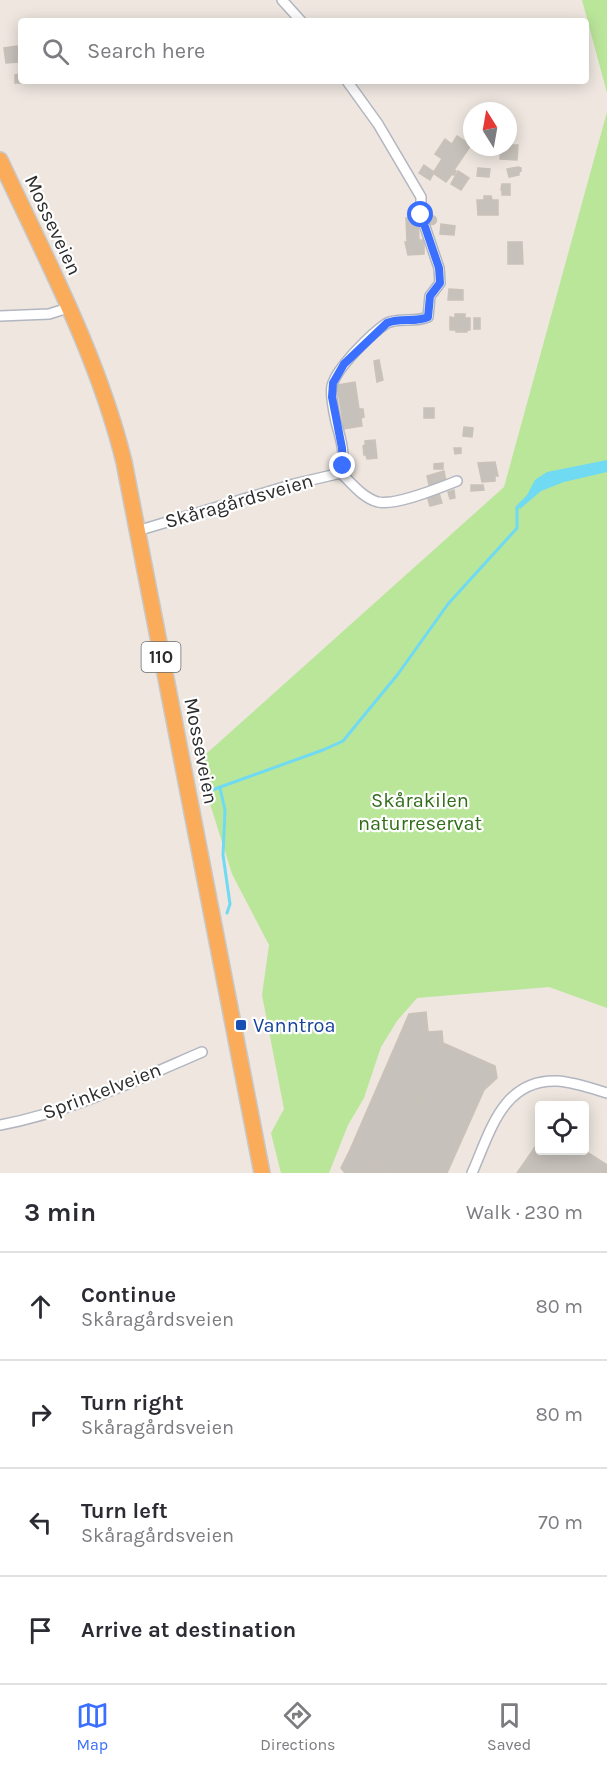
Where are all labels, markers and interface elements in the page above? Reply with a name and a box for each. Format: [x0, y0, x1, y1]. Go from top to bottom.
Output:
search box [18, 18, 589, 84]
icon: search [39, 35, 72, 68]
text: Search here [87, 38, 205, 64]
north arrow [463, 102, 517, 156]
street label: Mosseveien [20, 171, 86, 279]
route start [407, 201, 433, 227]
route end [329, 452, 355, 478]
street label: Skåragårdsveien [162, 469, 316, 533]
road number: 110 [142, 642, 180, 672]
street label: Mosseveien [179, 696, 223, 806]
park label: Skårakilen naturreservat [358, 789, 482, 835]
place label: Vanntroa [253, 1014, 335, 1037]
marker: Vanntroa [234, 1018, 248, 1032]
street label: Sprinkelveien [40, 1058, 164, 1124]
map controls [535, 1101, 589, 1155]
button: locate [535, 1101, 589, 1155]
text: 3 min [24, 1197, 96, 1228]
text: Walk · 230 m [466, 1201, 583, 1224]
text: Continue [81, 1282, 176, 1308]
icon: ahead [24, 1290, 57, 1323]
text: 80 m [535, 1295, 583, 1318]
text: Skåragårdsveien [81, 1308, 234, 1331]
text: Turn right [81, 1390, 184, 1416]
icon: right [24, 1398, 57, 1431]
text: 80 m [535, 1403, 583, 1426]
text: Skåragårdsveien [81, 1416, 234, 1439]
text: Turn left [81, 1498, 168, 1524]
icon: left [24, 1506, 57, 1539]
text: 70 m [538, 1511, 583, 1534]
text: Skåragårdsveien [81, 1524, 234, 1547]
icon: arrive [24, 1614, 57, 1647]
text: Arrive at destination [81, 1617, 296, 1643]
tab: Map [76, 1699, 109, 1754]
tab: Directions [260, 1699, 335, 1754]
tab: Saved [487, 1699, 531, 1754]

